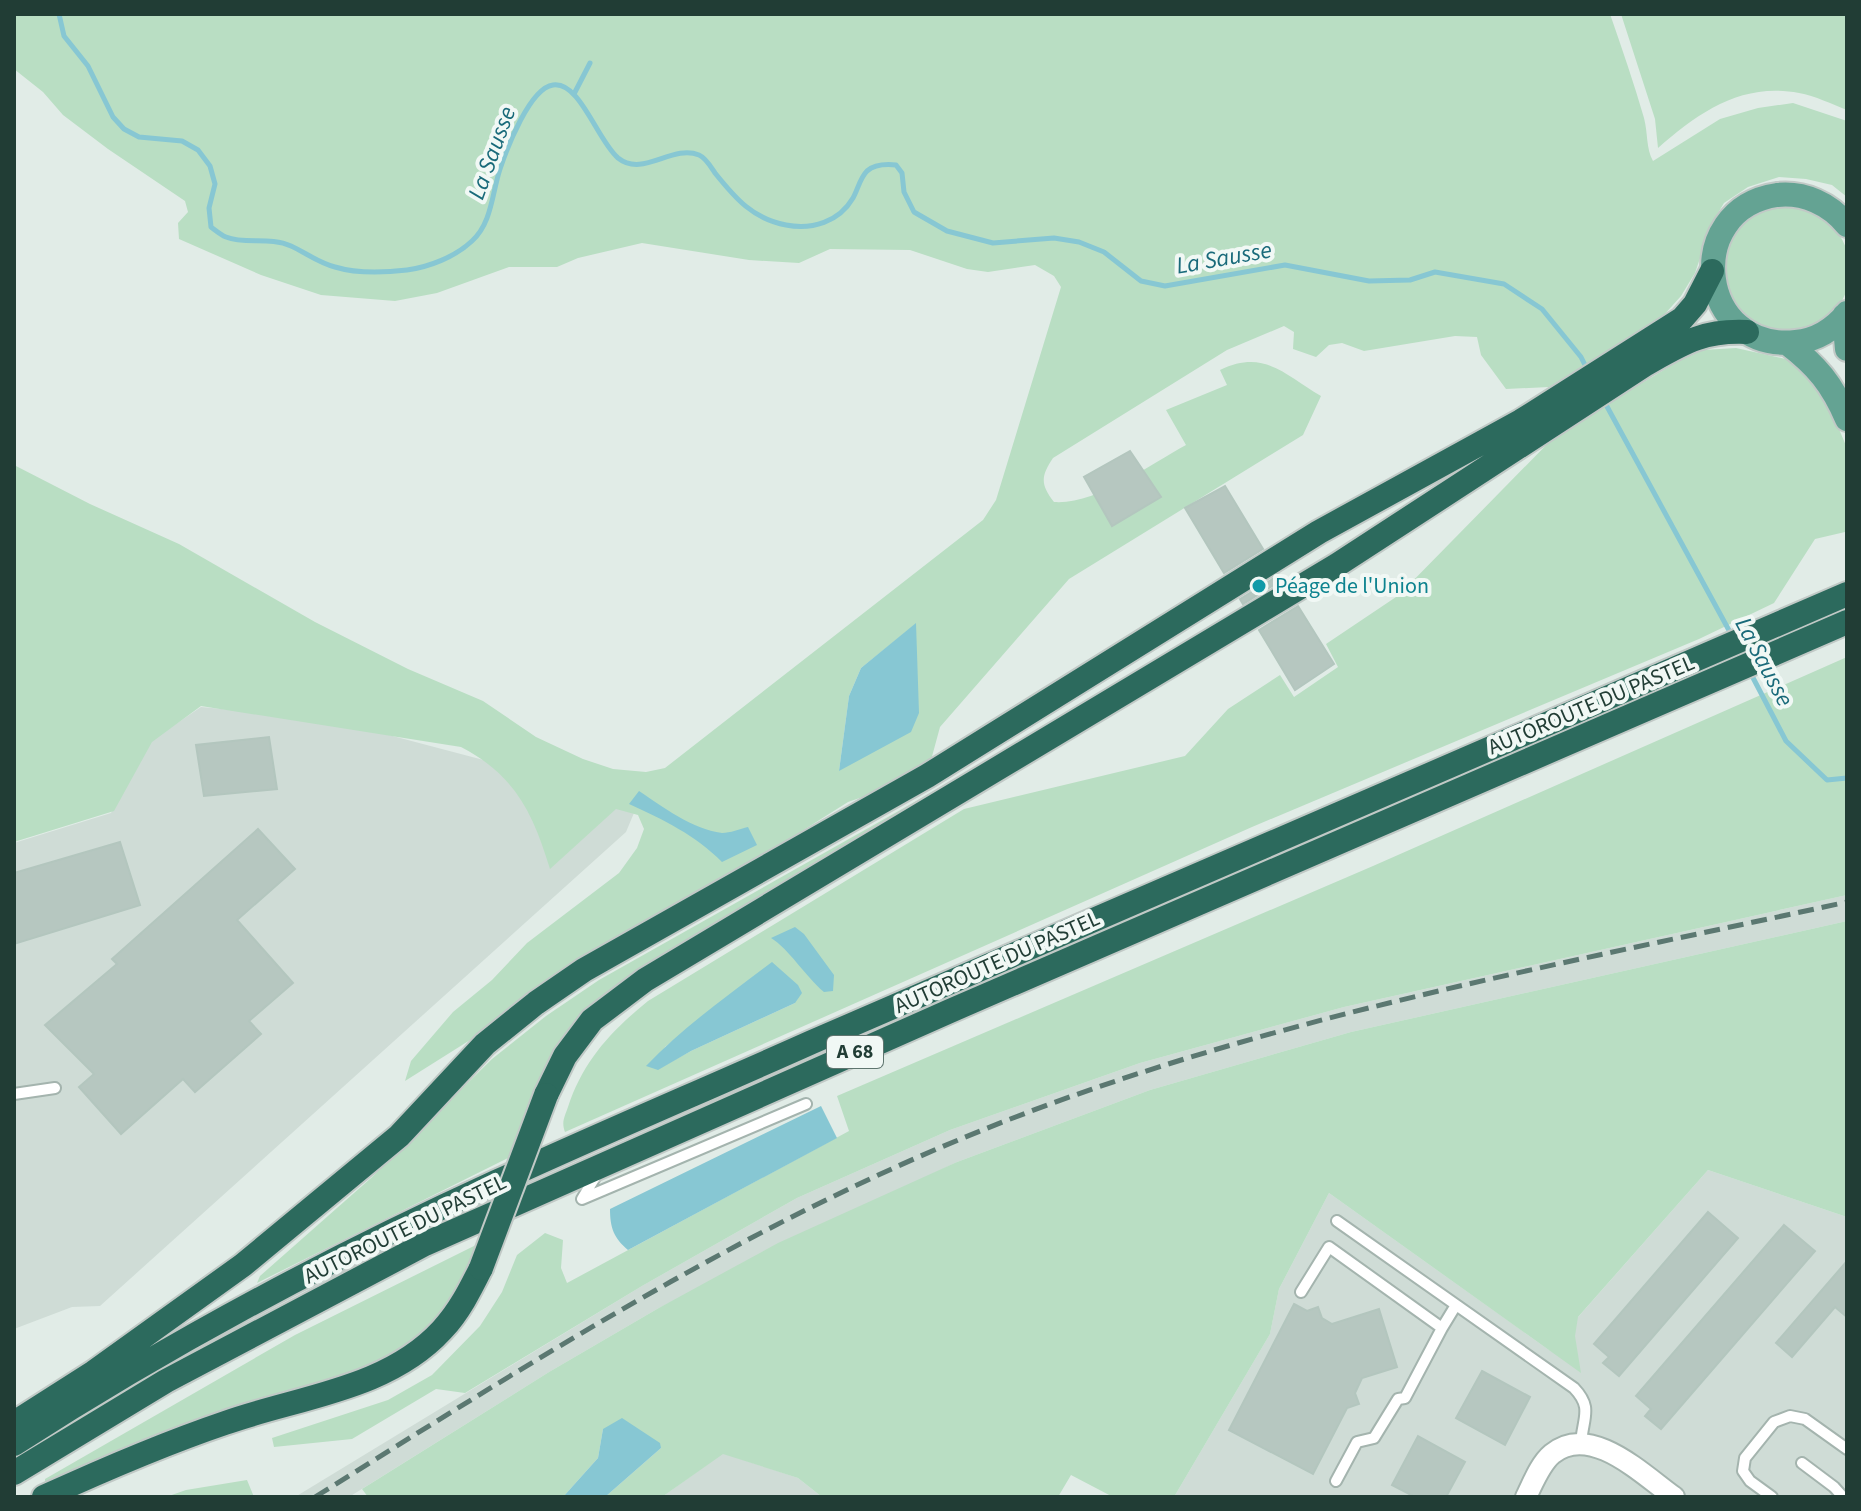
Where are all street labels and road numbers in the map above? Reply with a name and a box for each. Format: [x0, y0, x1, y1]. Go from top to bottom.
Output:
street label: AUTOROUTE DU PASTEL [1483, 647, 1700, 763]
street label: AUTOROUTE DU PASTEL [889, 902, 1105, 1022]
road number: A 68 [827, 1036, 883, 1068]
street label: AUTOROUTE DU PASTEL [298, 1166, 512, 1292]

